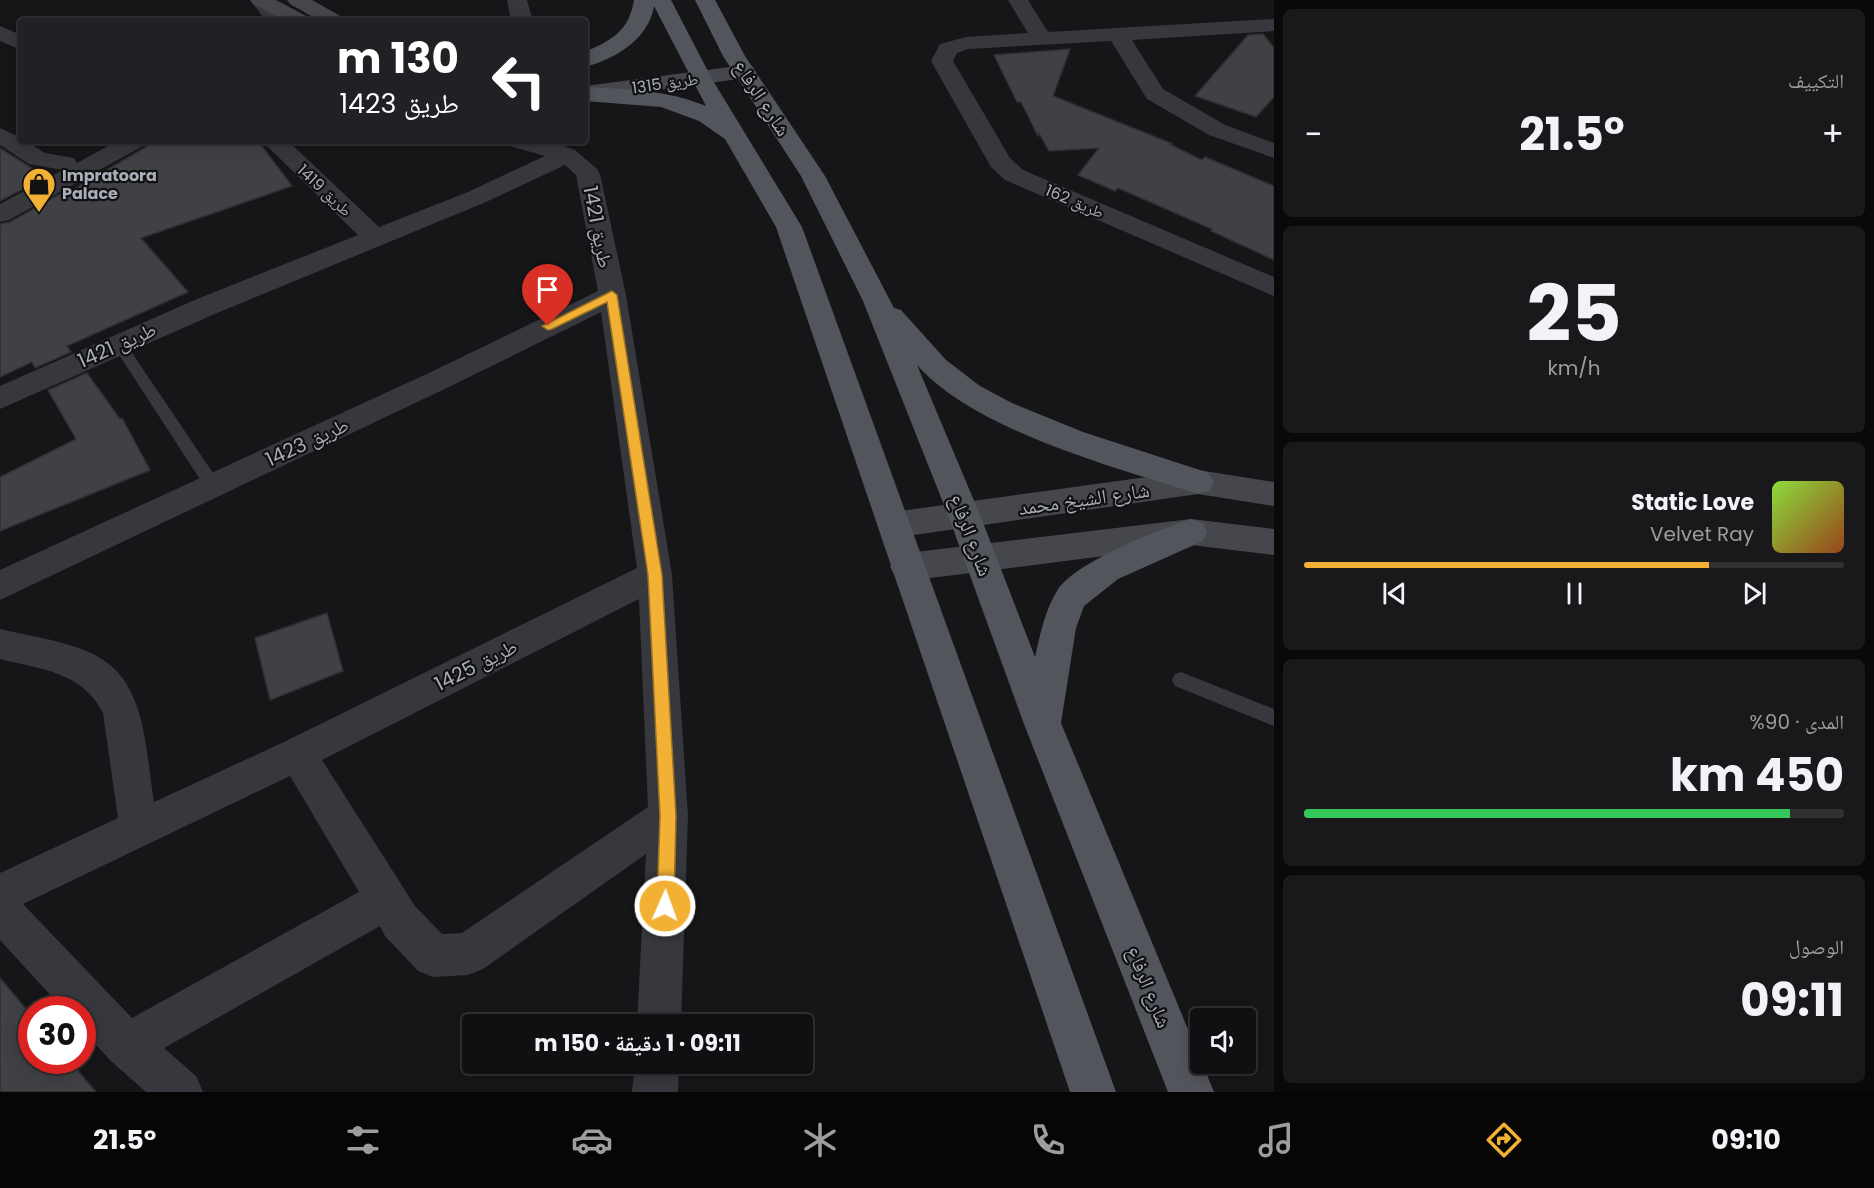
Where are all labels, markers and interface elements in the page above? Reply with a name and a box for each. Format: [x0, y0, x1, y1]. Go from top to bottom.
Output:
text: 130 m [337, 29, 459, 88]
icon: left [480, 42, 558, 120]
street label: شارع الرفاع [727, 54, 797, 142]
street label: طريق 1315 [630, 67, 700, 100]
text: التكييف [1788, 67, 1844, 95]
text: طريق 1423 [339, 85, 459, 122]
text: 21.5° [1519, 103, 1625, 166]
text: − [1304, 111, 1322, 158]
text: + [1821, 111, 1844, 158]
street label: طريق 1419 [292, 159, 357, 222]
place label: Impratoora Palace [62, 164, 157, 205]
shop icon: Impratoora Palace [21, 166, 57, 213]
street label: طريق 162 [1042, 179, 1108, 224]
street label: طريق 1421 [576, 183, 620, 271]
text: 25 [1526, 259, 1622, 368]
pin [522, 264, 573, 326]
icon: arrive [531, 273, 564, 306]
street label: طريق 1421 [73, 315, 161, 375]
text: km/h [1547, 354, 1601, 382]
street label: طريق 1423 [261, 411, 353, 473]
street label: شارع الشيخ محمد [1017, 476, 1151, 522]
text: Static Love [1631, 487, 1754, 518]
street label: شارع الرفاع [943, 490, 999, 580]
text: Velvet Ray [1650, 520, 1754, 548]
icon: previous [1378, 577, 1411, 610]
icon: pause [1558, 577, 1591, 610]
icon: next [1738, 577, 1771, 610]
street label: طريق 1425 [430, 632, 522, 698]
text: المدى · 90% [1750, 708, 1844, 736]
text: 450 km [1670, 744, 1844, 807]
position arrow [633, 874, 697, 938]
text: الوصول [1789, 933, 1844, 961]
street label: شارع الرفاع [1120, 942, 1178, 1032]
text: 09:11 [1740, 969, 1844, 1032]
speed limit sign: 30 [18, 996, 96, 1074]
map controls [1190, 1008, 1256, 1074]
button: sound [1190, 1008, 1256, 1074]
text: 09:11 · 1 دقيقة · 150 m [534, 1028, 741, 1059]
icon: filters [342, 1119, 384, 1161]
icon: car [571, 1119, 613, 1161]
icon: climate [799, 1119, 841, 1161]
icon: phone [1027, 1119, 1069, 1161]
icon: music [1255, 1119, 1297, 1161]
icon: directions [1483, 1119, 1525, 1161]
text: 21.5° [93, 1121, 156, 1158]
text: 09:10 [1711, 1121, 1781, 1158]

